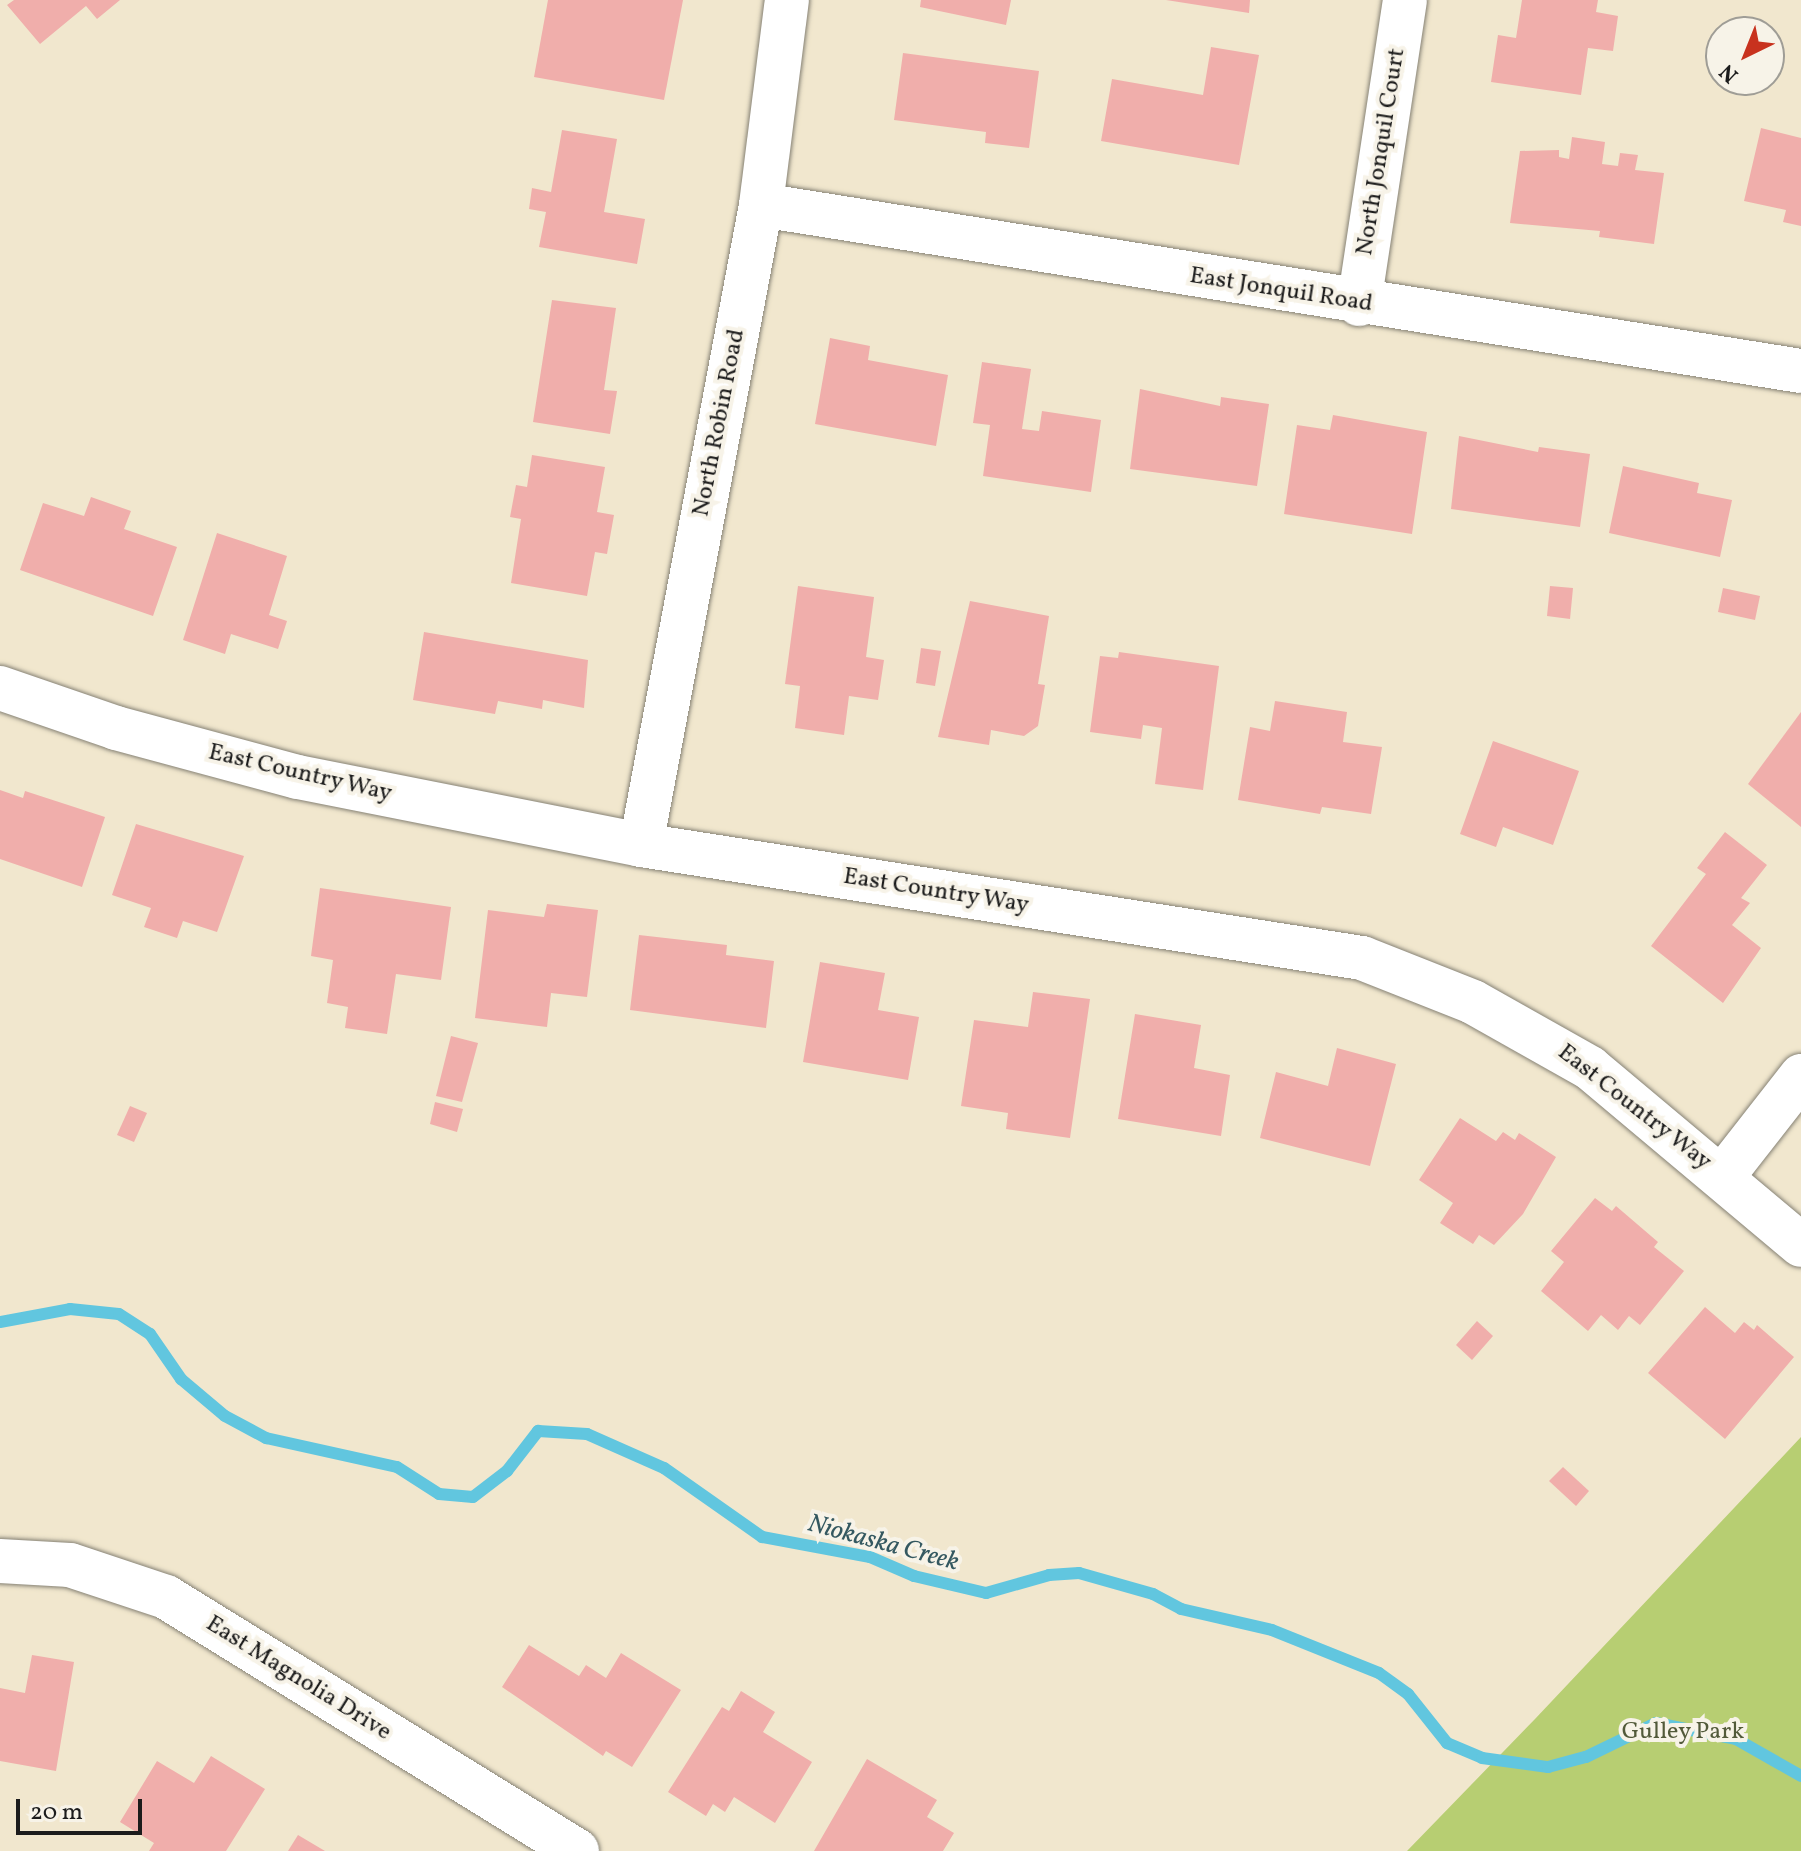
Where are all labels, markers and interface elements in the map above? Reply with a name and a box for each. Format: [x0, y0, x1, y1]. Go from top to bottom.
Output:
north arrow [1705, 16, 1785, 96]
street label: North Jonquil Court [1351, 46, 1413, 258]
text: N [1713, 56, 1746, 89]
street label: East Jonquil Road [1187, 262, 1375, 320]
street label: North Robin Road [688, 327, 752, 519]
street label: East Country Way [205, 739, 395, 809]
street label: East Country Way [840, 863, 1032, 921]
street label: East Country Way [1551, 1038, 1717, 1178]
water label: Niokaska Creek [804, 1509, 962, 1579]
street label: East Magnolia Drive [200, 1610, 396, 1748]
park label: Gulley Park [1621, 1719, 1745, 1747]
scale bar [20, 1783, 146, 1833]
text: 20 m [30, 1796, 83, 1830]

